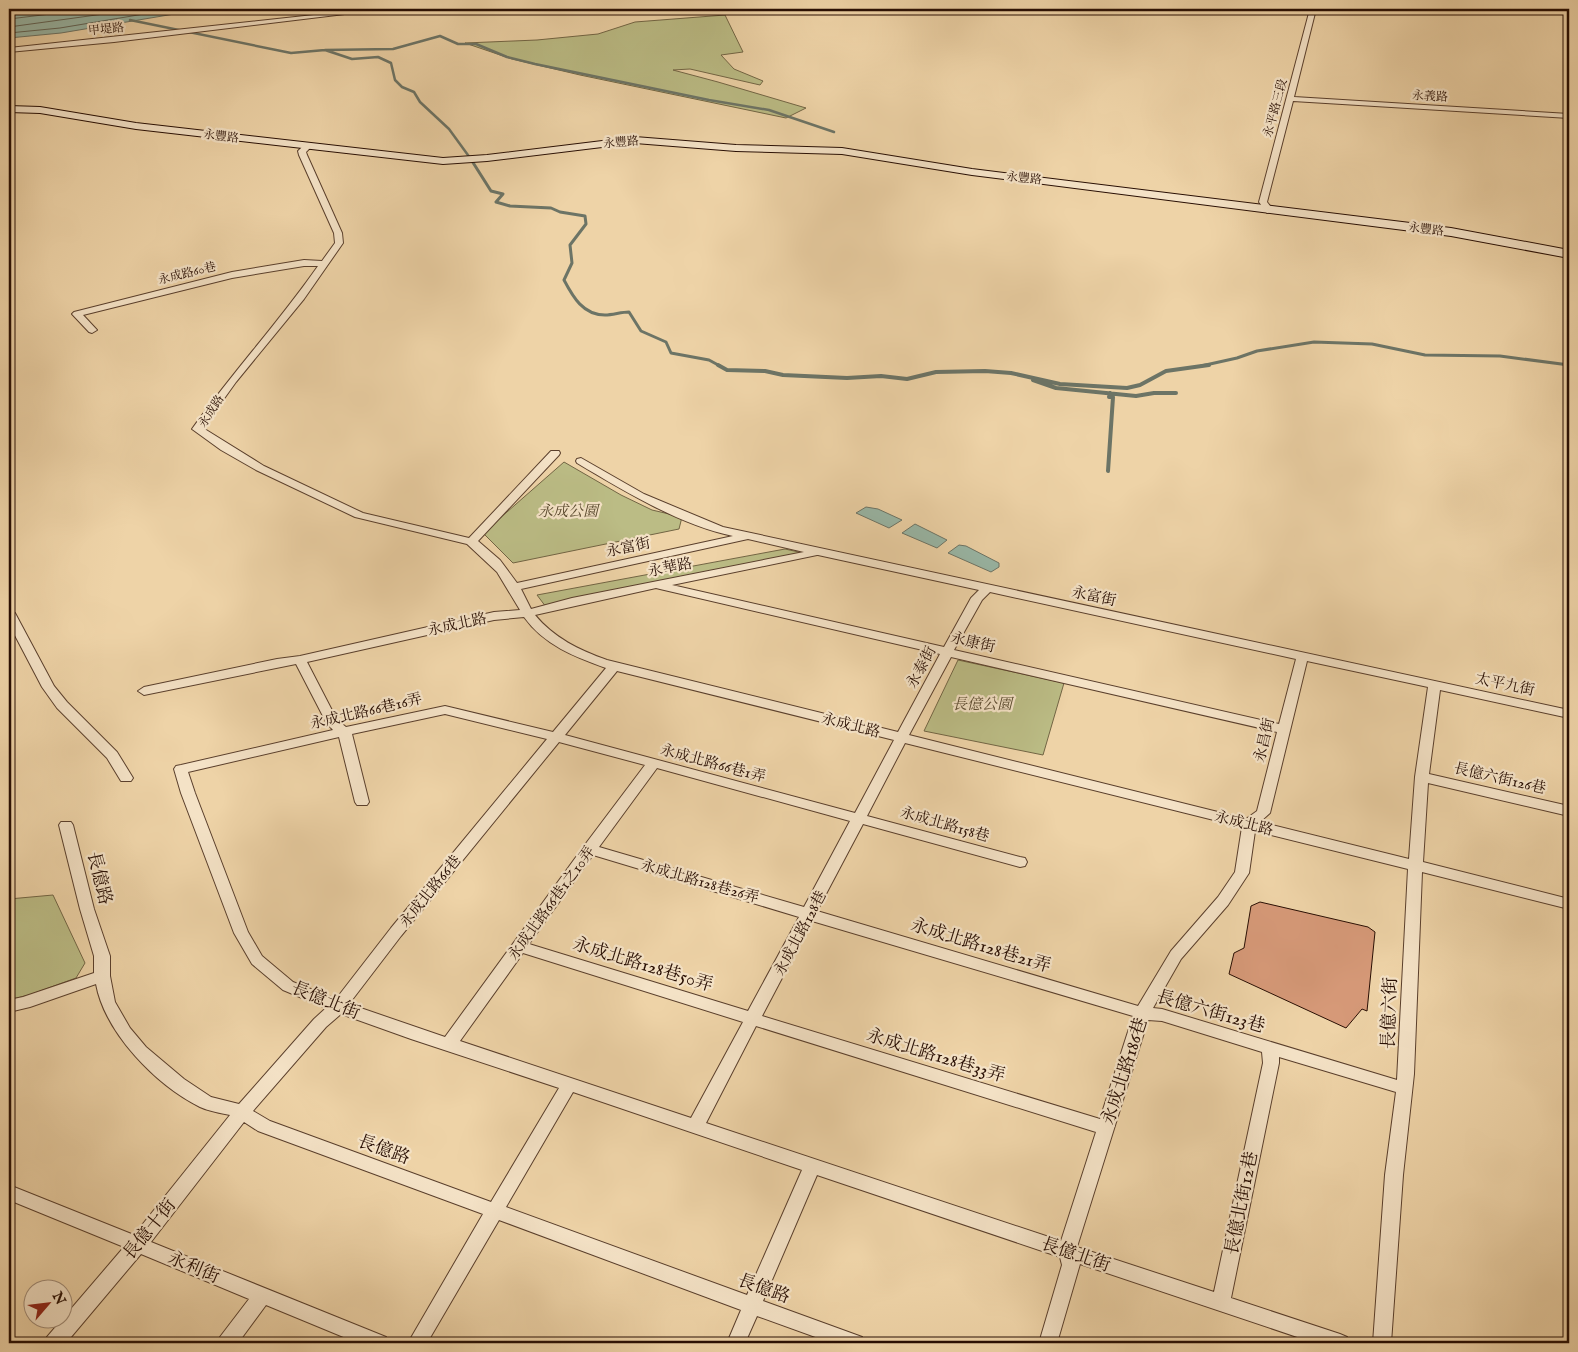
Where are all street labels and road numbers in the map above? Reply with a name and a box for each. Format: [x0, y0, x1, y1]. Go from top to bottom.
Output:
street label: 甲堤路 [87, 20, 125, 39]
street label: 永平路三段 [1260, 77, 1290, 139]
street label: 永義路 [1412, 88, 1448, 105]
street label: 永豐路 [202, 127, 240, 146]
street label: 永豐路 [602, 133, 640, 152]
street label: 永豐路 [1005, 169, 1043, 188]
street label: 永豐路 [1407, 220, 1445, 239]
street label: 永成路60巷 [157, 259, 218, 288]
street label: 永成路 [195, 392, 228, 430]
street label: 永富街 [604, 534, 652, 561]
street label: 永華路 [646, 554, 694, 581]
street label: 永富街 [1070, 583, 1118, 610]
street label: 永成北路 [426, 609, 488, 640]
street label: 永康街 [949, 628, 997, 657]
street label: 永泰街 [902, 643, 940, 692]
street label: 太平九街 [1474, 669, 1536, 700]
street label: 永成北路66巷16弄 [308, 689, 424, 734]
street label: 永成北路 [819, 709, 882, 742]
street label: 永昌街 [1250, 716, 1279, 764]
street label: 永成北路66巷1弄 [658, 740, 768, 787]
street label: 長億六街126巷 [1452, 759, 1548, 798]
street label: 永成北路158巷 [898, 803, 992, 846]
street label: 永成北路 [1212, 807, 1275, 840]
street label: 永成北路66巷1之10弄 [504, 843, 599, 964]
street label: 長億路 [81, 849, 116, 907]
street label: 永成北路66巷 [395, 851, 465, 931]
street label: 永成北路128巷26弄 [639, 856, 761, 907]
street label: 永成北路128巷 [770, 887, 831, 979]
street label: 永成北路128巷21弄 [908, 914, 1053, 979]
street label: 永成北路128巷50弄 [570, 933, 716, 998]
street label: 長億北街 [288, 977, 363, 1026]
street label: 長億六街 [1378, 977, 1403, 1049]
street label: 長億六街123巷 [1154, 986, 1268, 1039]
street label: 永成北路186巷 [1097, 1015, 1154, 1128]
street label: 永成北路128巷33弄 [864, 1024, 1008, 1088]
street label: 長億路 [354, 1130, 413, 1170]
street label: 長億北街12巷 [1221, 1149, 1264, 1257]
street label: 長億十街 [119, 1195, 182, 1265]
street label: 長億北街 [1038, 1233, 1113, 1278]
street label: 永利街 [164, 1247, 223, 1290]
street label: 長億路 [734, 1269, 793, 1309]

